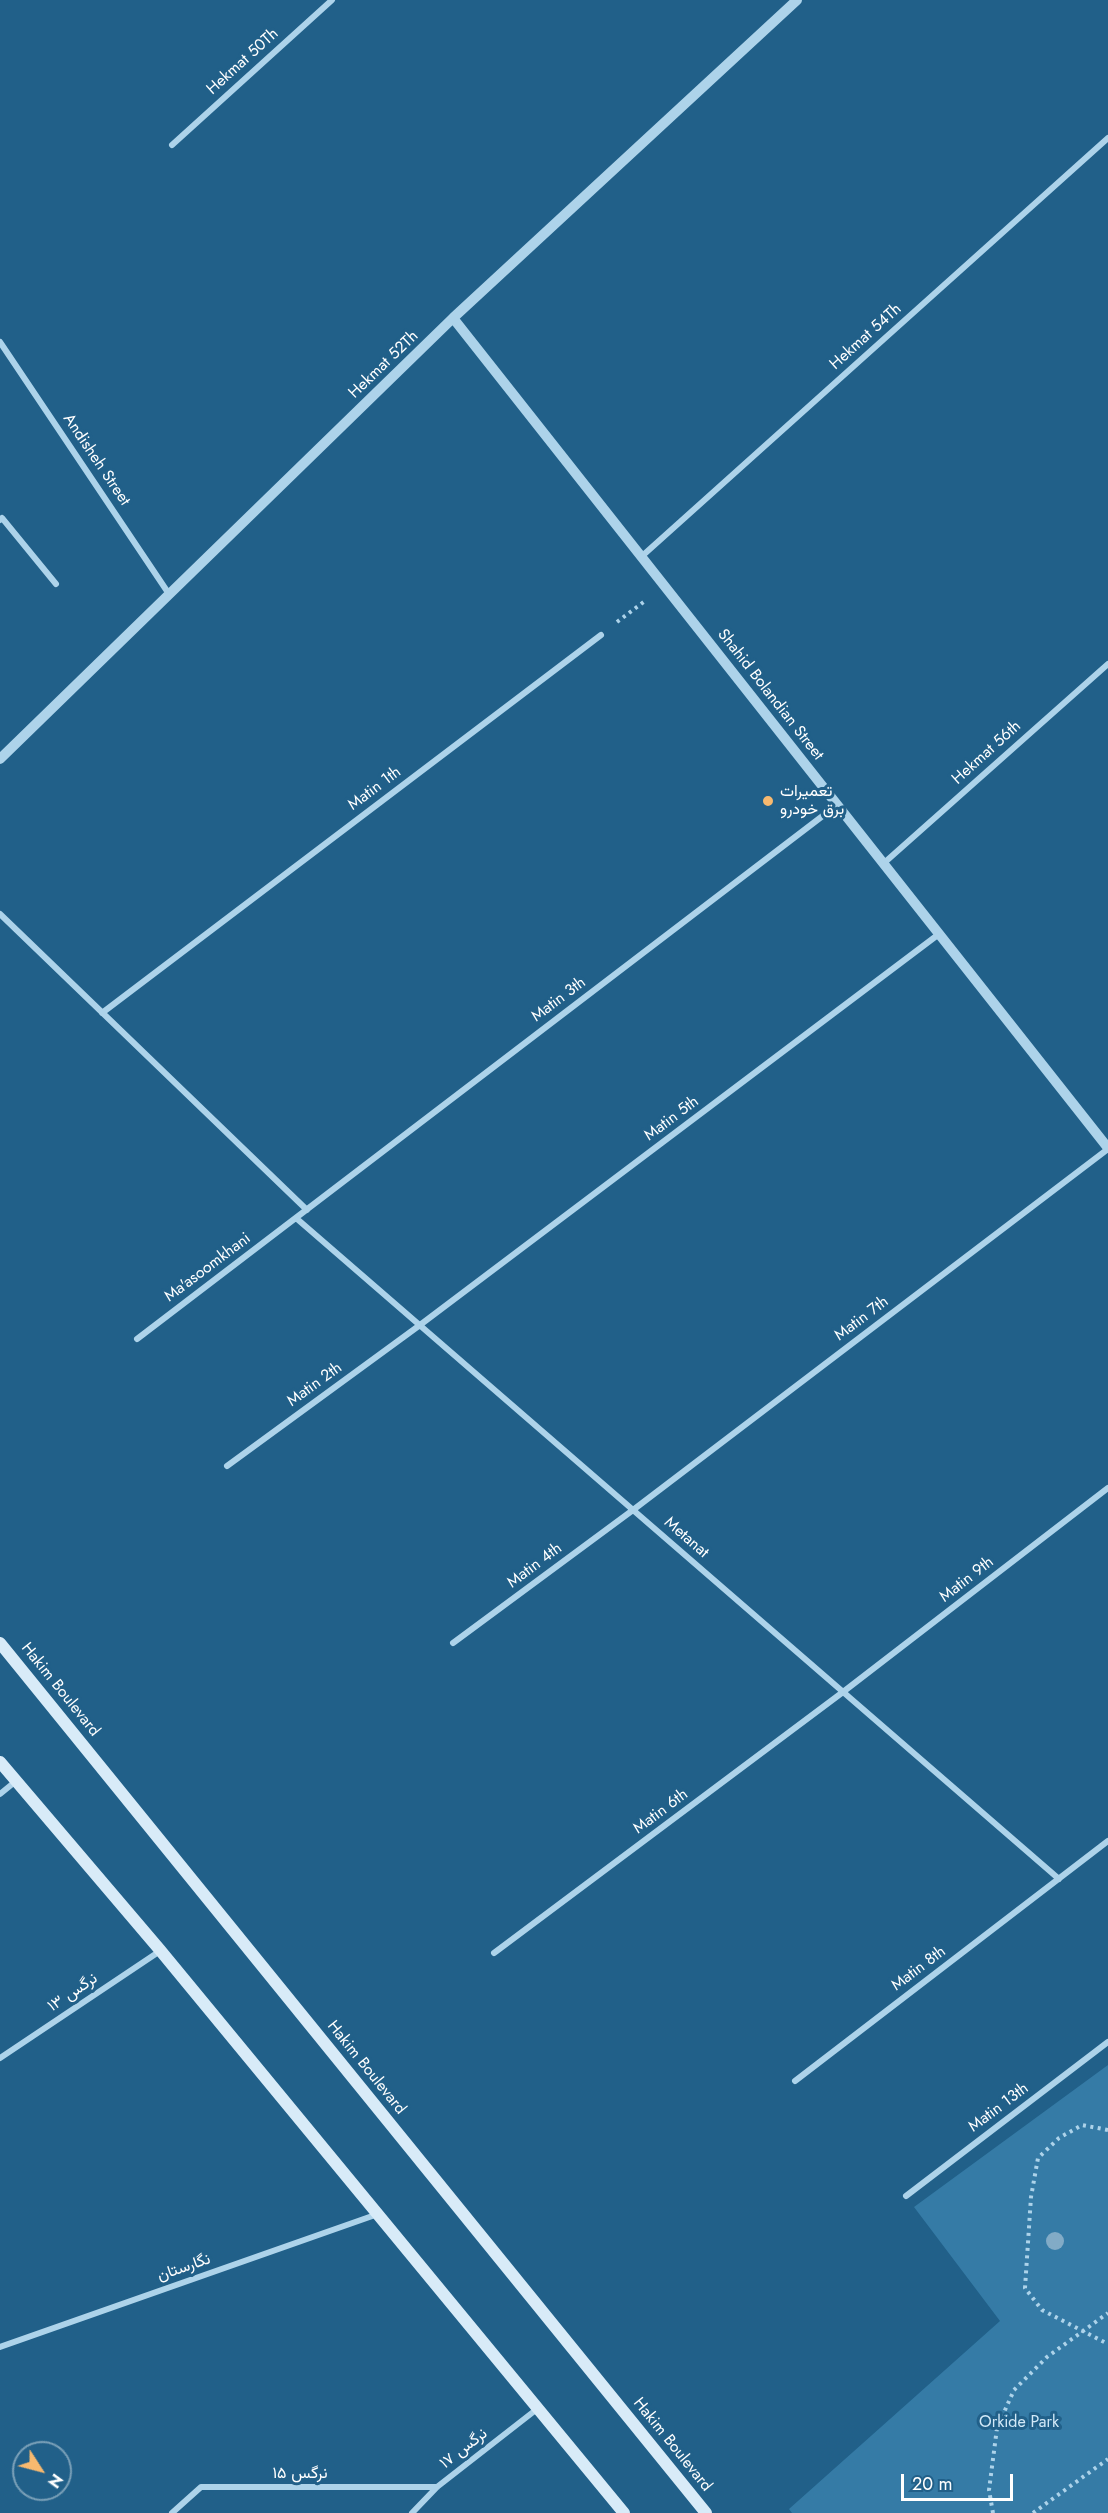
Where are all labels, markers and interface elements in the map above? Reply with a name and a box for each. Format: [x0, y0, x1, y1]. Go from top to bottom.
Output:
street label: Hekmat 50Th [203, 25, 283, 99]
street label: Hekmat 54Th [826, 300, 906, 374]
street label: Hekmat 52Th [345, 327, 423, 403]
street label: Andisheh Street [58, 410, 134, 510]
street label: Shahid Bolandian Street [713, 626, 827, 764]
street label: Hekmat 56th [949, 717, 1025, 789]
street label: Matin 1th [345, 763, 405, 815]
place label: تعمیرات برق خودرو [780, 782, 844, 820]
marker: تعمیرات برق خودرو [761, 794, 775, 808]
street label: Matin 3th [528, 973, 590, 1027]
street label: Matin 5th [641, 1092, 703, 1146]
street label: Ma'asoomkhani [161, 1229, 255, 1307]
street label: Matin 7th [831, 1293, 893, 1345]
street label: Matin 2th [284, 1359, 346, 1411]
street label: Metanat [660, 1513, 712, 1563]
street label: Matin 4th [504, 1539, 566, 1593]
street label: Matin 9th [936, 1553, 998, 1607]
street label: Hakim Boulevard [16, 1639, 104, 1741]
street label: Matin 6th [630, 1785, 692, 1839]
street label: Matin 8th [888, 1942, 950, 1996]
street label: نرگس ۱۳ [44, 1969, 102, 2017]
street label: Hakim Boulevard [322, 2017, 410, 2119]
street label: Matin 13th [965, 2079, 1033, 2137]
street label: نگارستان [155, 2250, 213, 2286]
street label: Hakim Boulevard [628, 2394, 716, 2496]
park label: Orkide Park [979, 2413, 1059, 2433]
street label: نرگس ۱۷ [436, 2425, 492, 2473]
north arrow [12, 2441, 72, 2501]
scale bar [904, 2462, 1016, 2500]
street label: نرگس ۱۵ [272, 2464, 328, 2484]
text: N [42, 2469, 68, 2493]
text: 20 m [912, 2471, 952, 2497]

